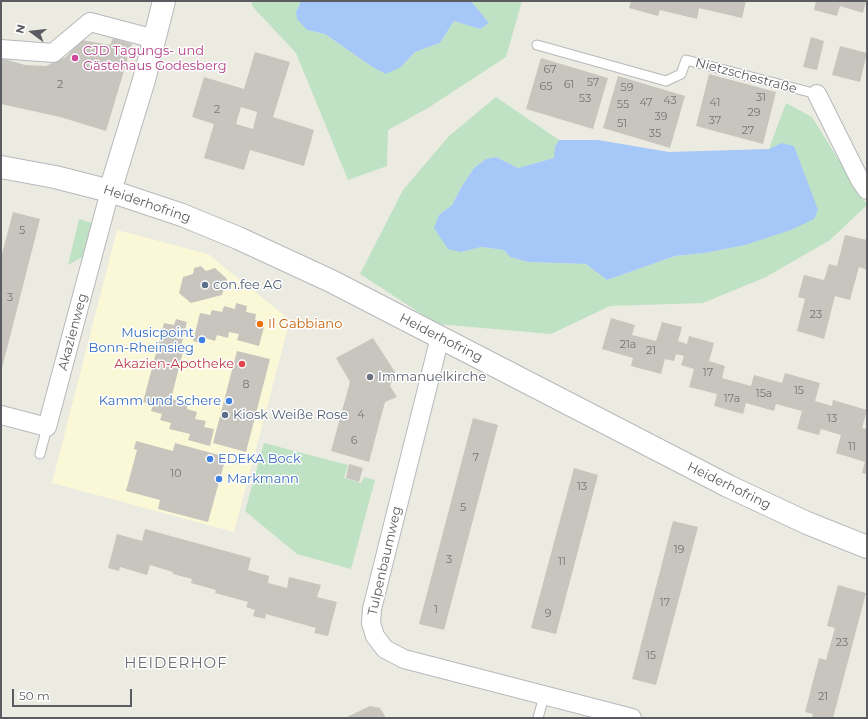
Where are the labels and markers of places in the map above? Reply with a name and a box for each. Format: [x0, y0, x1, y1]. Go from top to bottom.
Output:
place label: CJD Tagungs- und Gästehaus Godesberg [83, 43, 227, 74]
marker: CJD Tagungs- und Gästehaus Godesberg [70, 53, 80, 63]
place label: con.fee AG [213, 277, 283, 293]
marker: con.fee AG [200, 280, 210, 290]
place label: Il Gabbiano [268, 316, 342, 332]
marker: Il Gabbiano [255, 319, 265, 329]
place label: Musicpoint Bonn-Rheinsieg [89, 325, 194, 356]
marker: Musicpoint Bonn-Rheinsieg [197, 335, 207, 345]
place label: Akazien-Apotheke [114, 356, 234, 372]
marker: Akazien-Apotheke [237, 359, 247, 369]
place label: Immanuelkirche [378, 369, 486, 385]
marker: Immanuelkirche [365, 372, 375, 382]
place label: Kamm und Schere [99, 393, 221, 409]
marker: Kamm und Schere [224, 396, 234, 406]
place label: Kiosk Weiße Rose [233, 407, 348, 423]
marker: Kiosk Weiße Rose [220, 410, 230, 420]
place label: EDEKA Bock [218, 451, 301, 467]
marker: EDEKA Bock [205, 454, 215, 464]
place label: Markmann [227, 471, 299, 487]
marker: Markmann [214, 474, 224, 484]

